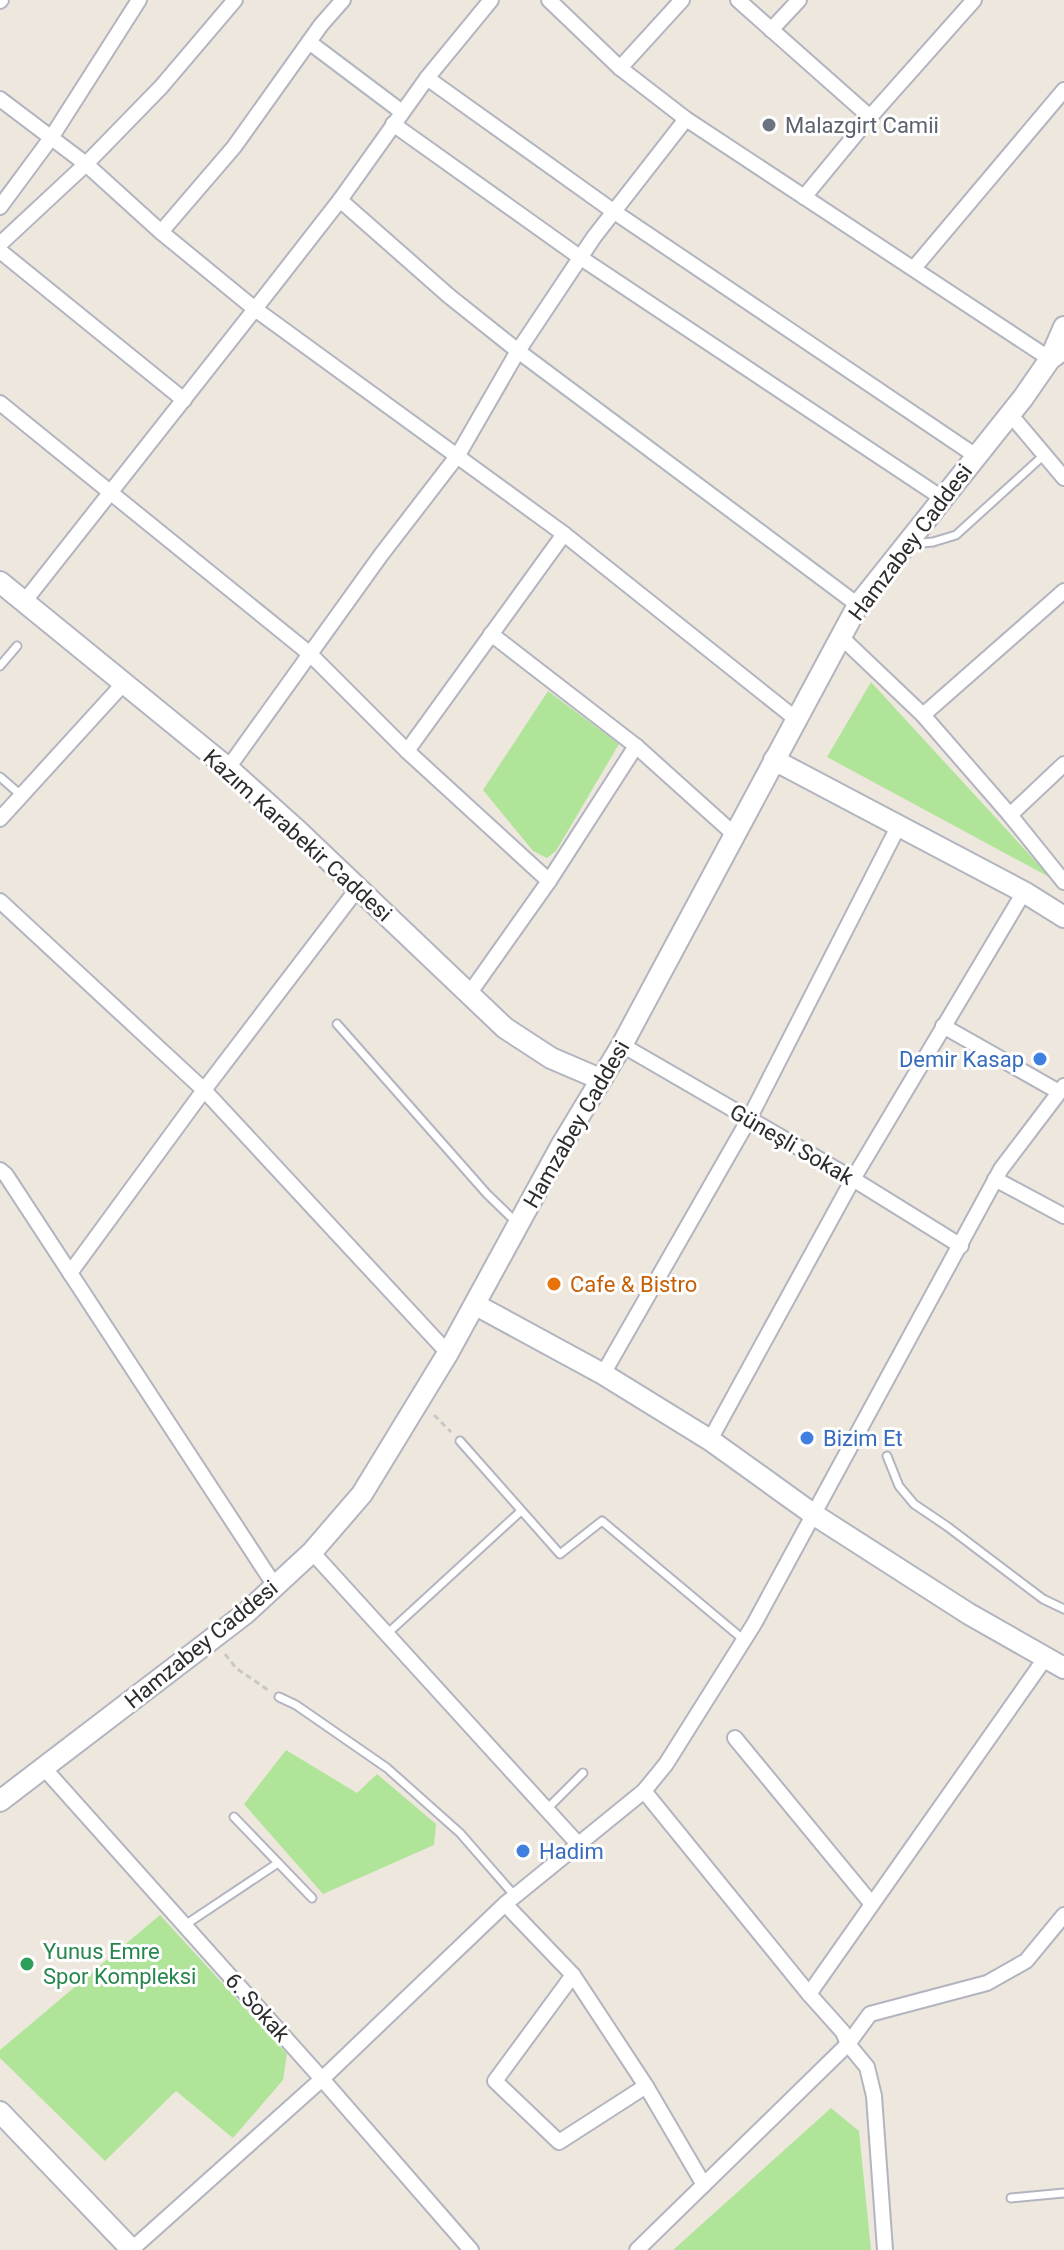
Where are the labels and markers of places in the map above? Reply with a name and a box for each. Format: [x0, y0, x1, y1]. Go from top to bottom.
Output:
place label: Malazgirt Camii [785, 113, 939, 138]
marker: Malazgirt Camii [760, 116, 778, 134]
place label: Demir Kasap [899, 1047, 1024, 1072]
marker: Demir Kasap [1031, 1050, 1049, 1068]
place label: Cafe & Bistro [570, 1272, 697, 1297]
marker: Cafe & Bistro [545, 1275, 563, 1293]
place label: Bizim Et [823, 1426, 903, 1451]
marker: Bizim Et [798, 1429, 816, 1447]
place label: Hadim [539, 1839, 604, 1864]
marker: Hadim [514, 1842, 532, 1860]
place label: Yunus Emre Spor Kompleksi [43, 1939, 196, 1989]
marker: Yunus Emre Spor Kompleksi [18, 1955, 36, 1973]

